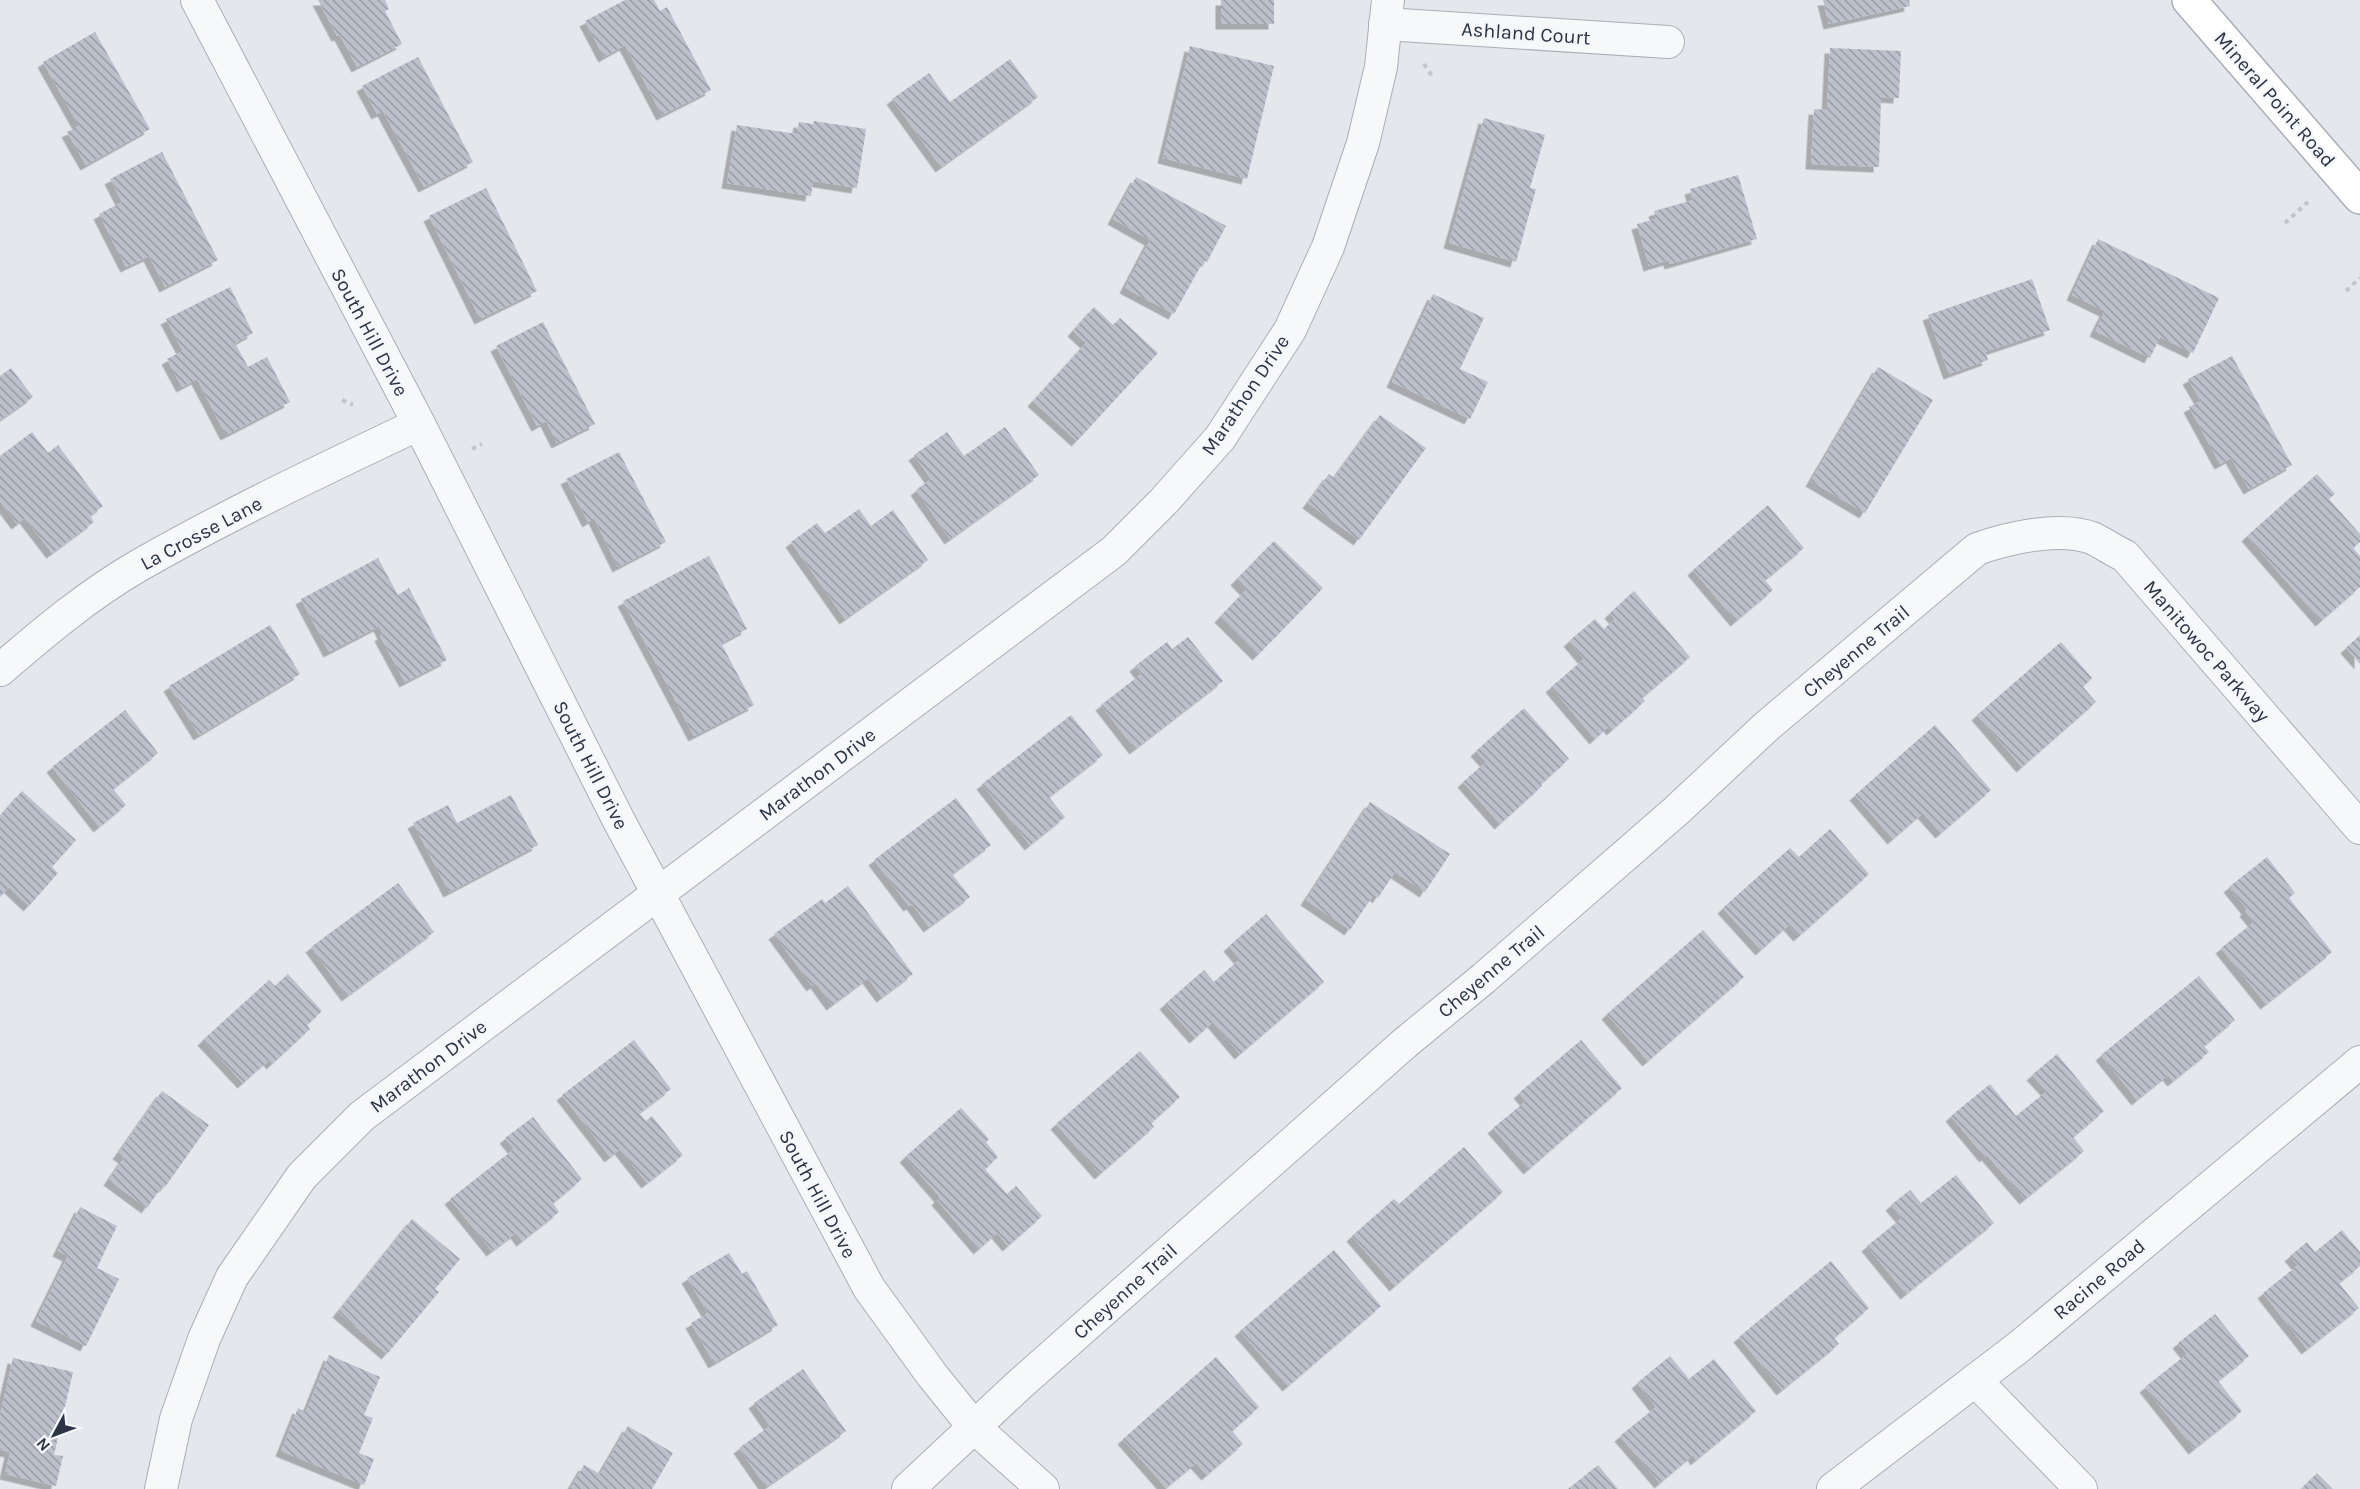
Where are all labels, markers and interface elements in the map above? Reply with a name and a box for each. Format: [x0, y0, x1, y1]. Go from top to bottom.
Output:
street label: Ashland Court [1461, 18, 1592, 50]
street label: Mineral Point Road [2209, 27, 2340, 172]
street label: South Hill Drive [326, 264, 413, 400]
street label: Marathon Drive [1197, 331, 1294, 460]
street label: La Crosse Lane [137, 492, 266, 575]
street label: Manitowoc Parkway [2139, 576, 2274, 727]
street label: Cheyenne Trail [1798, 600, 1914, 703]
street label: South Hill Drive [548, 697, 633, 833]
street label: Marathon Drive [754, 723, 880, 826]
street label: Cheyenne Trail [1433, 920, 1549, 1023]
street label: Marathon Drive [365, 1015, 491, 1118]
street label: South Hill Drive [774, 1126, 861, 1262]
street label: Racine Road [2049, 1234, 2150, 1324]
street label: Cheyenne Trail [1069, 1239, 1182, 1344]
north arrow [24, 1405, 84, 1465]
text: N [32, 1434, 54, 1455]

